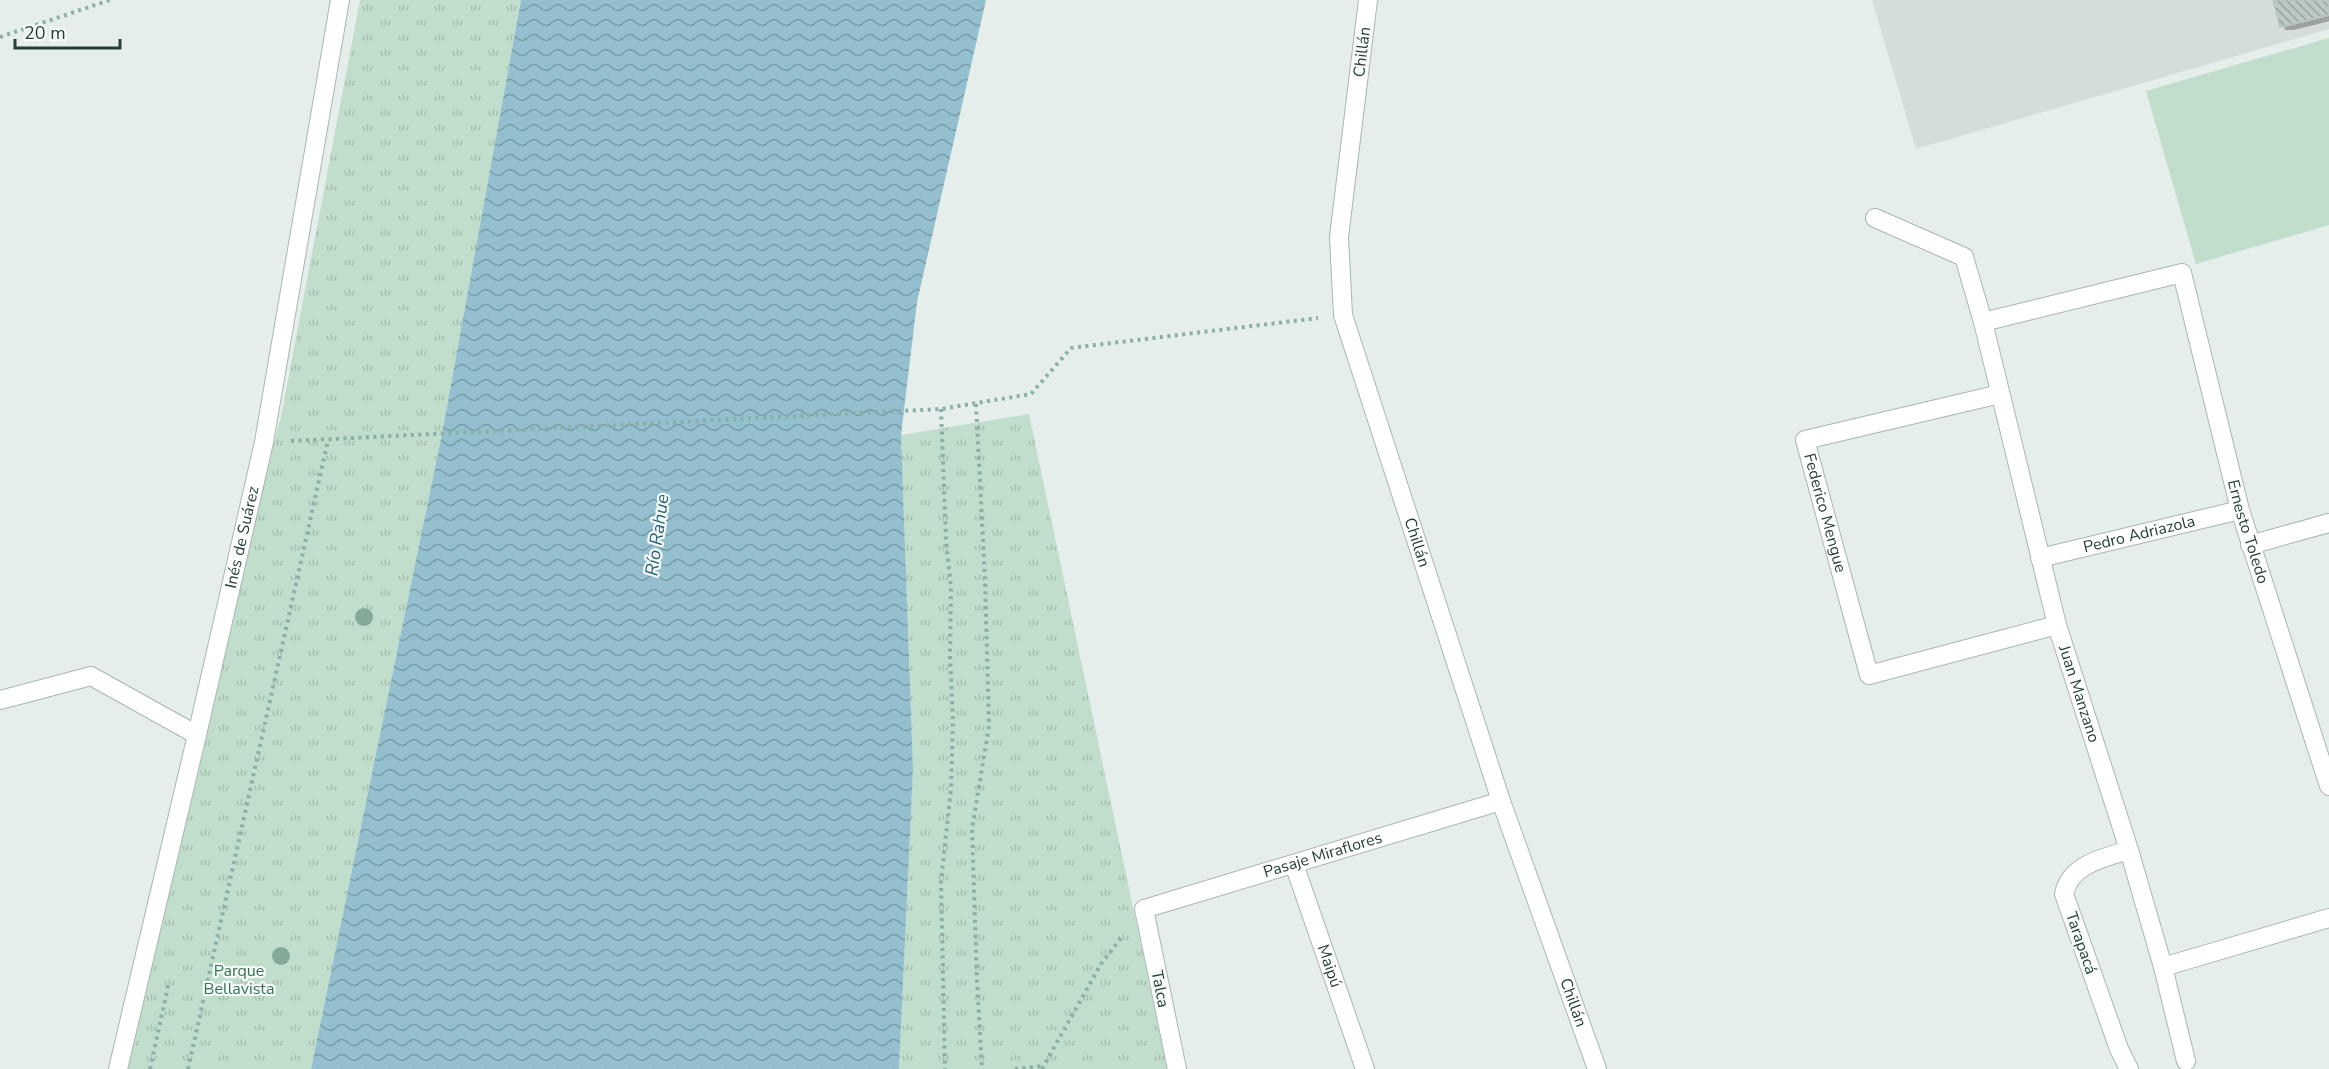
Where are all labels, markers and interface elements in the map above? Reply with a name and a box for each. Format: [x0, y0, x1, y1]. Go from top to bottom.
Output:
scale bar [15, 12, 120, 50]
text: 20 m [24, 21, 66, 45]
street label: Chillán [1348, 26, 1376, 78]
street label: Federico Mengue [1798, 451, 1852, 575]
street label: Ernesto Toledo [2222, 478, 2274, 587]
street label: Inés de Suárez [220, 484, 265, 591]
water label: Río Rahue [639, 492, 675, 577]
street label: Pedro Adriazola [2081, 510, 2197, 558]
street label: Chillán [1399, 515, 1435, 570]
street label: Juan Manzano [2053, 641, 2105, 745]
street label: Pasaje Miraflores [1261, 827, 1385, 883]
street label: Tarapacá [2060, 909, 2102, 977]
street label: Maipú [1312, 942, 1347, 991]
park label: Parque Bellavista [204, 960, 274, 1000]
street label: Talca [1146, 969, 1174, 1009]
street label: Chillán [1554, 975, 1592, 1030]

